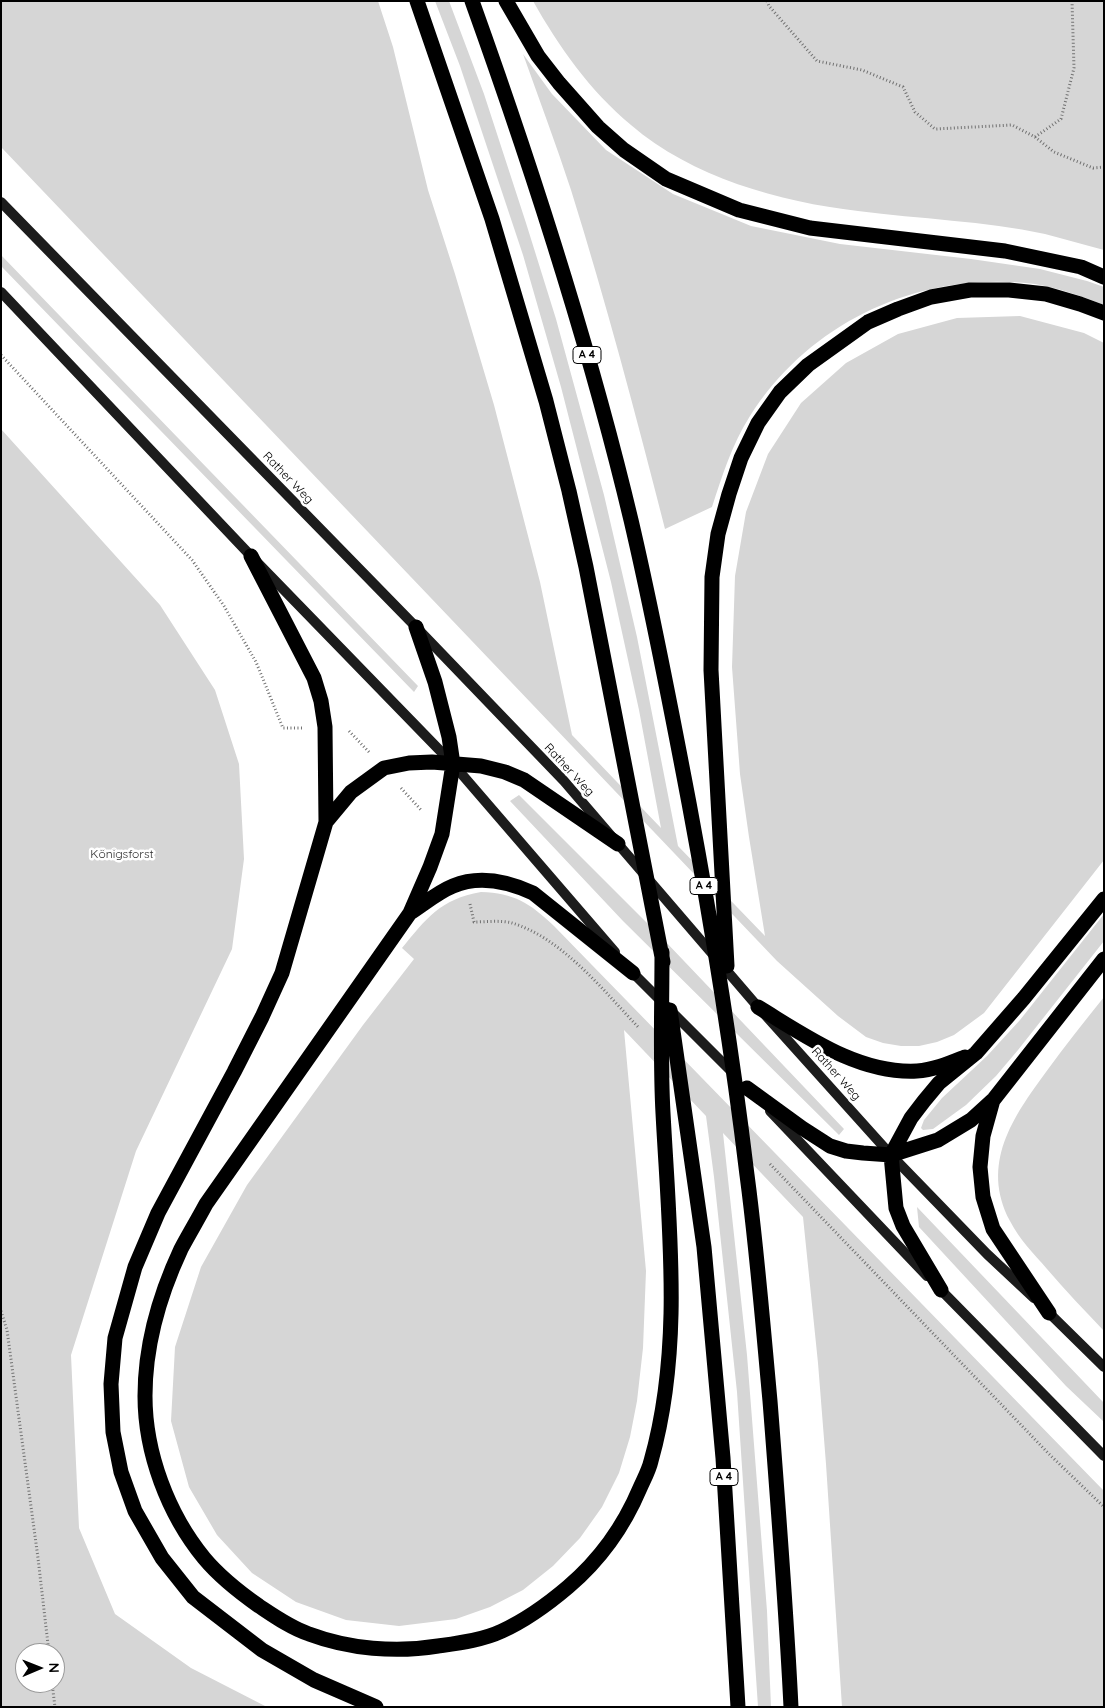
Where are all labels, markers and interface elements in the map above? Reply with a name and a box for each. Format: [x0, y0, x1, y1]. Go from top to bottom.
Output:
road number: A 4 [573, 346, 601, 364]
street label: Rather Weg [260, 449, 316, 507]
street label: Rather Weg [541, 741, 597, 799]
park label: Königsforst [90, 847, 154, 861]
road number: A 4 [690, 878, 718, 894]
street label: Rather Weg [808, 1044, 864, 1104]
road number: A 4 [710, 1468, 738, 1485]
north arrow [15, 1643, 65, 1693]
text: N [45, 1662, 63, 1673]

